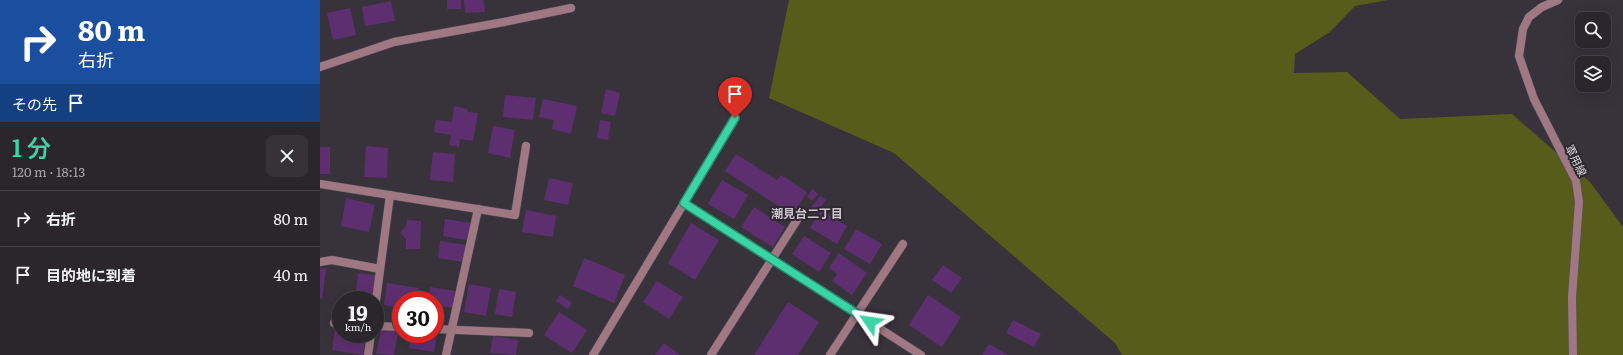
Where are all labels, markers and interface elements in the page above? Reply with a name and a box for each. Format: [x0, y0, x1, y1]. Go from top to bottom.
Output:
text: 80 m [78, 8, 145, 50]
map controls [1575, 12, 1611, 92]
button: search [1575, 12, 1611, 48]
icon: right [12, 16, 64, 68]
text: 右折 [78, 46, 114, 73]
button: layers [1575, 56, 1611, 92]
pin [718, 77, 752, 118]
icon: arrive [724, 83, 746, 105]
text: その先 [12, 92, 57, 115]
icon: arrive [65, 92, 87, 114]
text: 1 分 [12, 129, 51, 164]
button: close [266, 135, 308, 177]
street label: 軍用線 [1563, 142, 1591, 178]
text: 120 m · 18:13 [12, 162, 85, 181]
district label: 潮見台二丁目 [771, 204, 843, 222]
text: 右折 [46, 207, 76, 230]
text: 80 m [274, 207, 308, 230]
icon: right [12, 208, 34, 230]
text: 目的地に到着 [46, 263, 136, 286]
text: 40 m [274, 263, 308, 286]
icon: arrive [12, 264, 34, 286]
speed limit sign: 30 [392, 291, 444, 343]
text: 19 [348, 297, 368, 327]
position arrow [849, 301, 891, 343]
text: km/h [345, 319, 371, 334]

